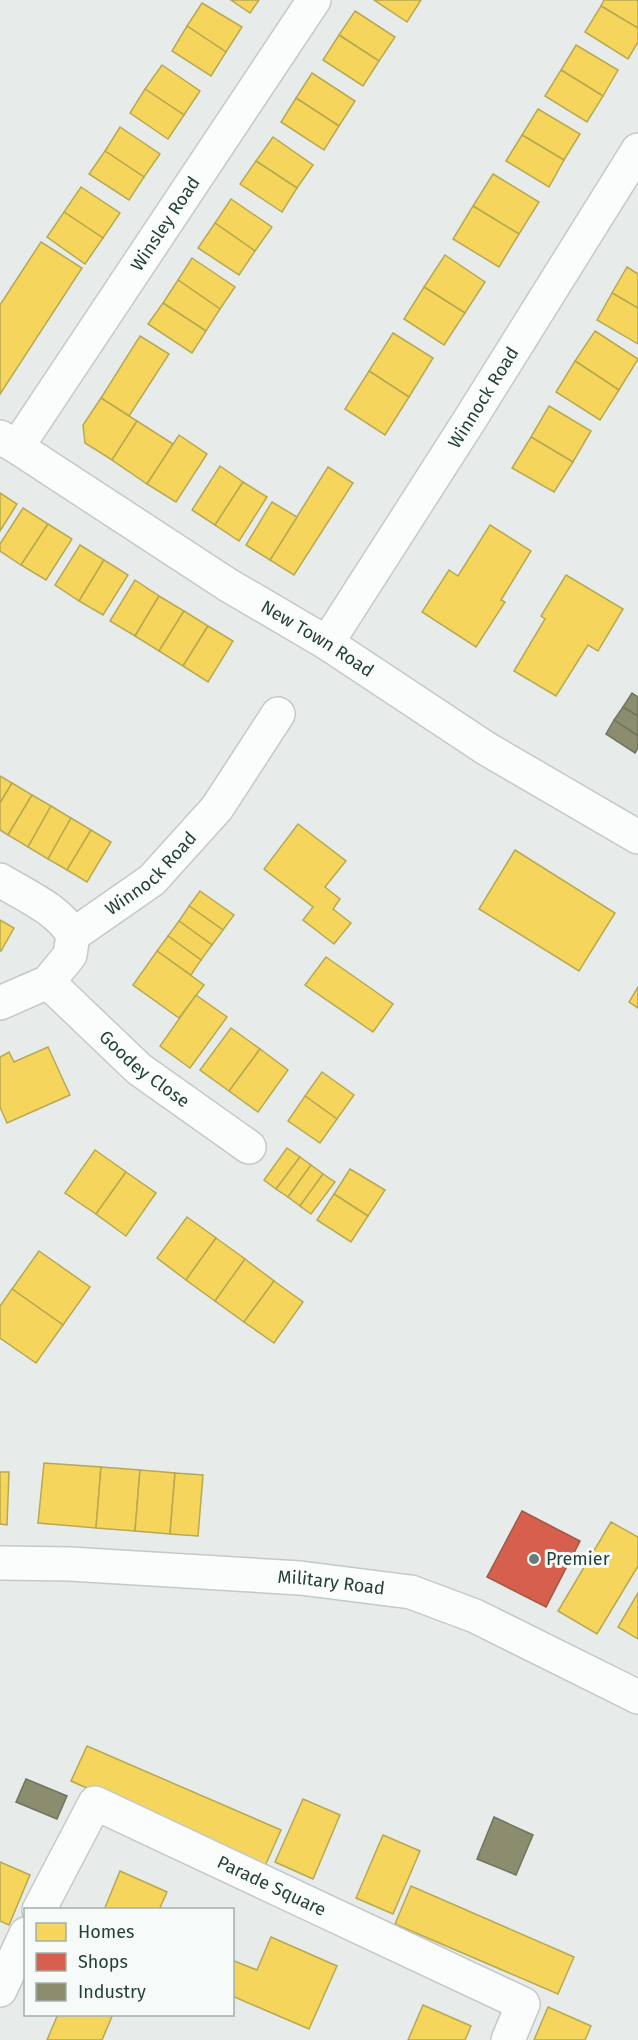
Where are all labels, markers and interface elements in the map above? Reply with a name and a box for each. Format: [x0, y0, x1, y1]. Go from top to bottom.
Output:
street label: Winsley Road [126, 172, 205, 275]
street label: Winnock Road [443, 343, 523, 453]
street label: New Town Road [257, 596, 378, 682]
street label: Winnock Road [101, 827, 201, 920]
street label: Goodey Close [94, 1026, 194, 1112]
place label: Premier [546, 1548, 610, 1570]
marker: Premier [527, 1552, 541, 1566]
street label: Military Road [277, 1566, 386, 1600]
street label: Parade Square [214, 1851, 330, 1921]
legend [24, 1908, 234, 2016]
text: Homes [78, 1921, 134, 1943]
text: Shops [78, 1951, 128, 1973]
text: Industry [78, 1981, 146, 2003]

